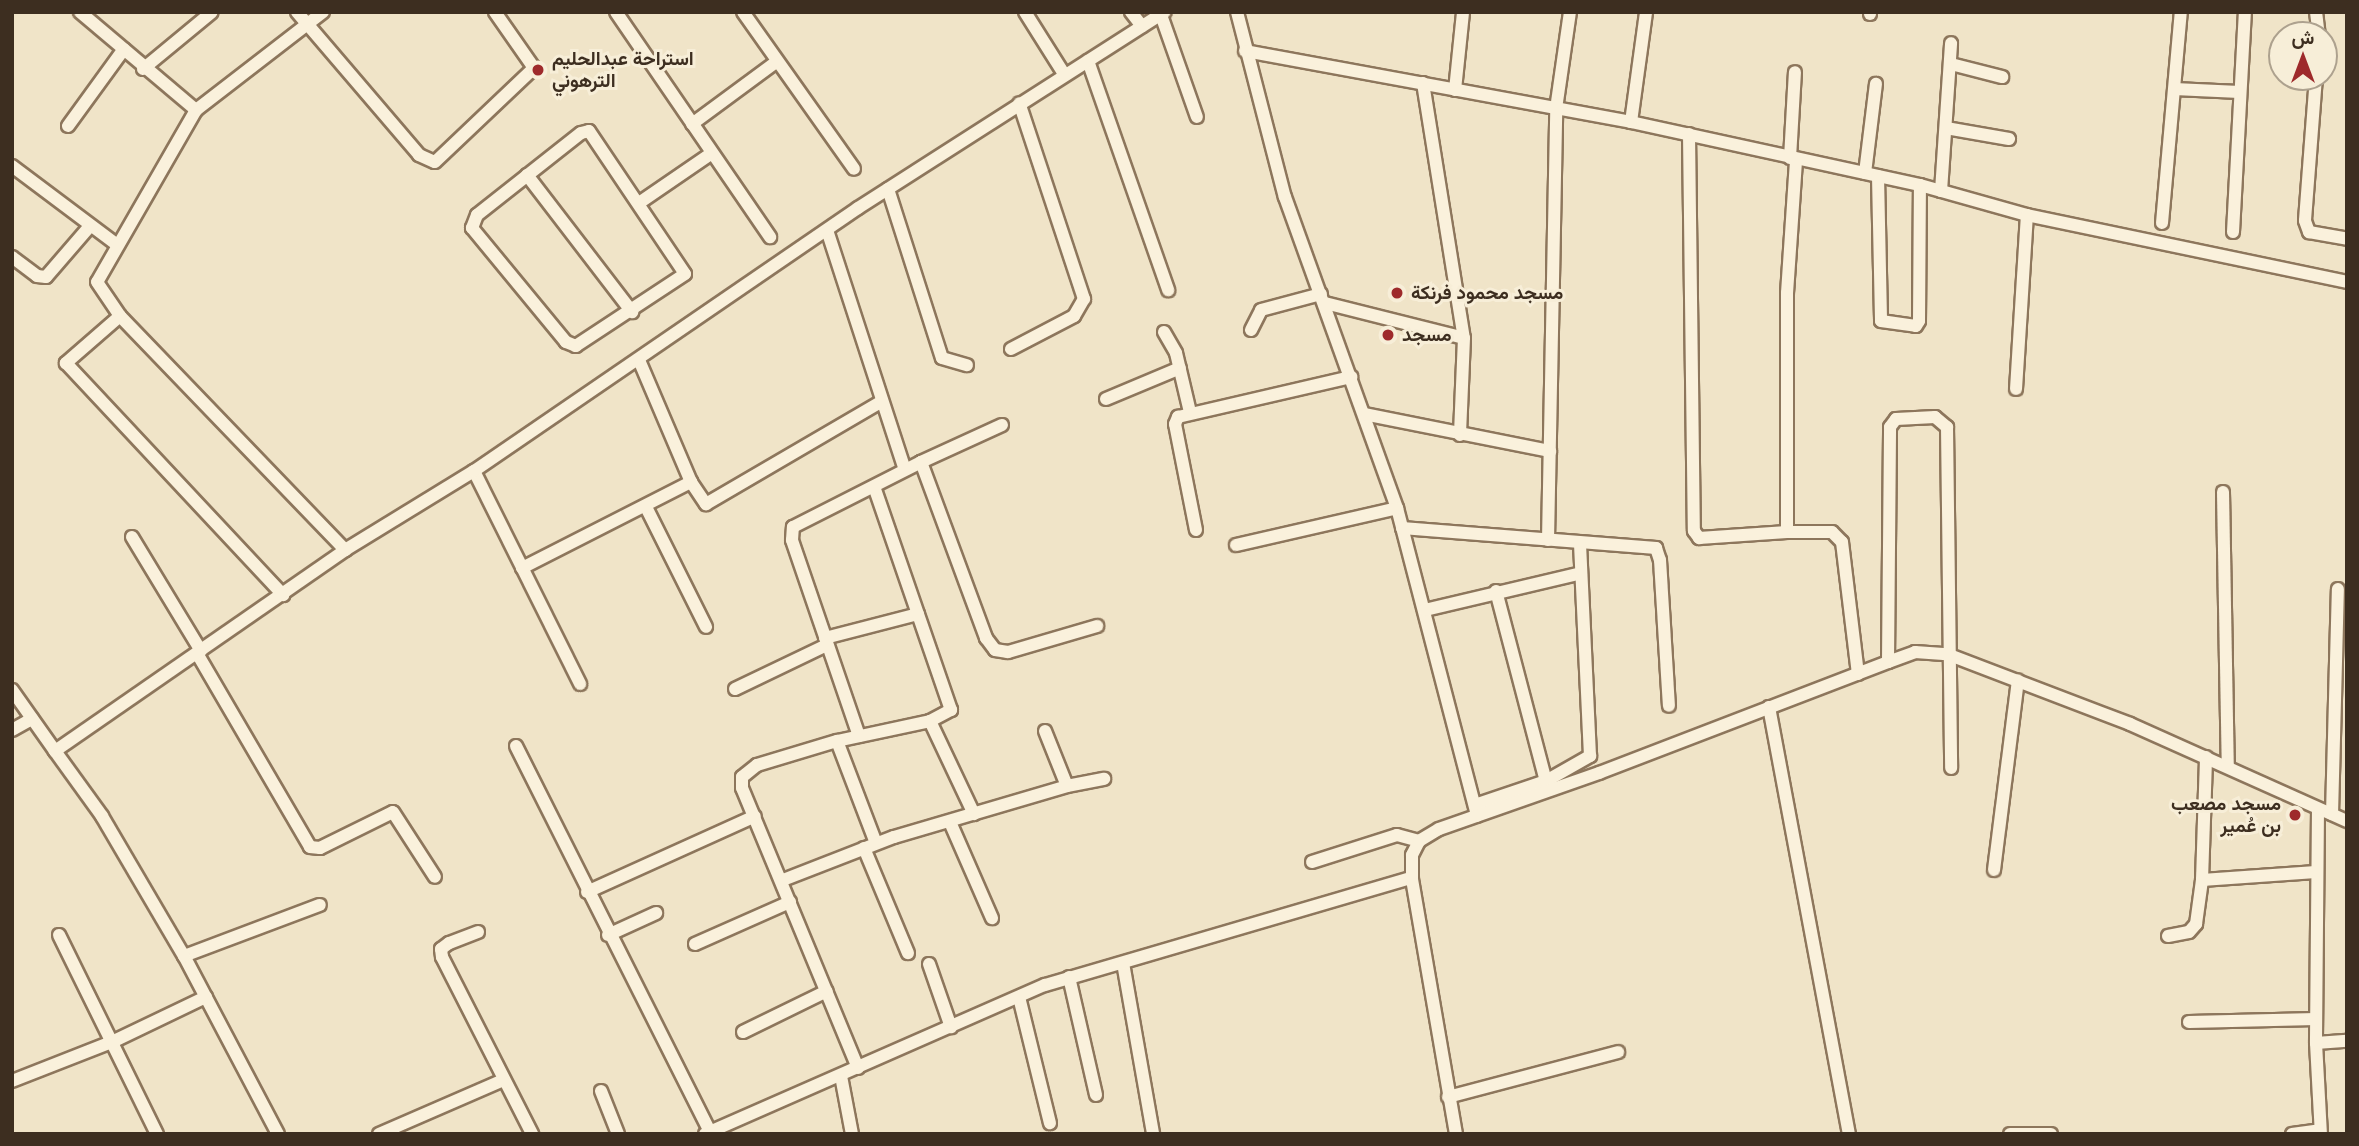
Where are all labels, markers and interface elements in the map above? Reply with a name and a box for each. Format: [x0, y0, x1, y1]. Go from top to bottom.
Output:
north arrow [2268, 21, 2338, 91]
text: ش [2292, 25, 2314, 49]
place label: استراحة عبدالحليم الترهوني [552, 48, 694, 92]
marker: استراحة عبدالحليم الترهوني [530, 62, 546, 78]
place label: مسجد محمود فرنكة [1411, 282, 1563, 304]
marker: مسجد محمود فرنكة [1389, 285, 1405, 301]
place label: مسجد [1402, 324, 1452, 346]
marker: مسجد [1380, 327, 1396, 343]
place label: مسجد مصعب بن عُمير [2171, 793, 2281, 837]
marker: مسجد مصعب بن عُمير [2287, 807, 2303, 823]

